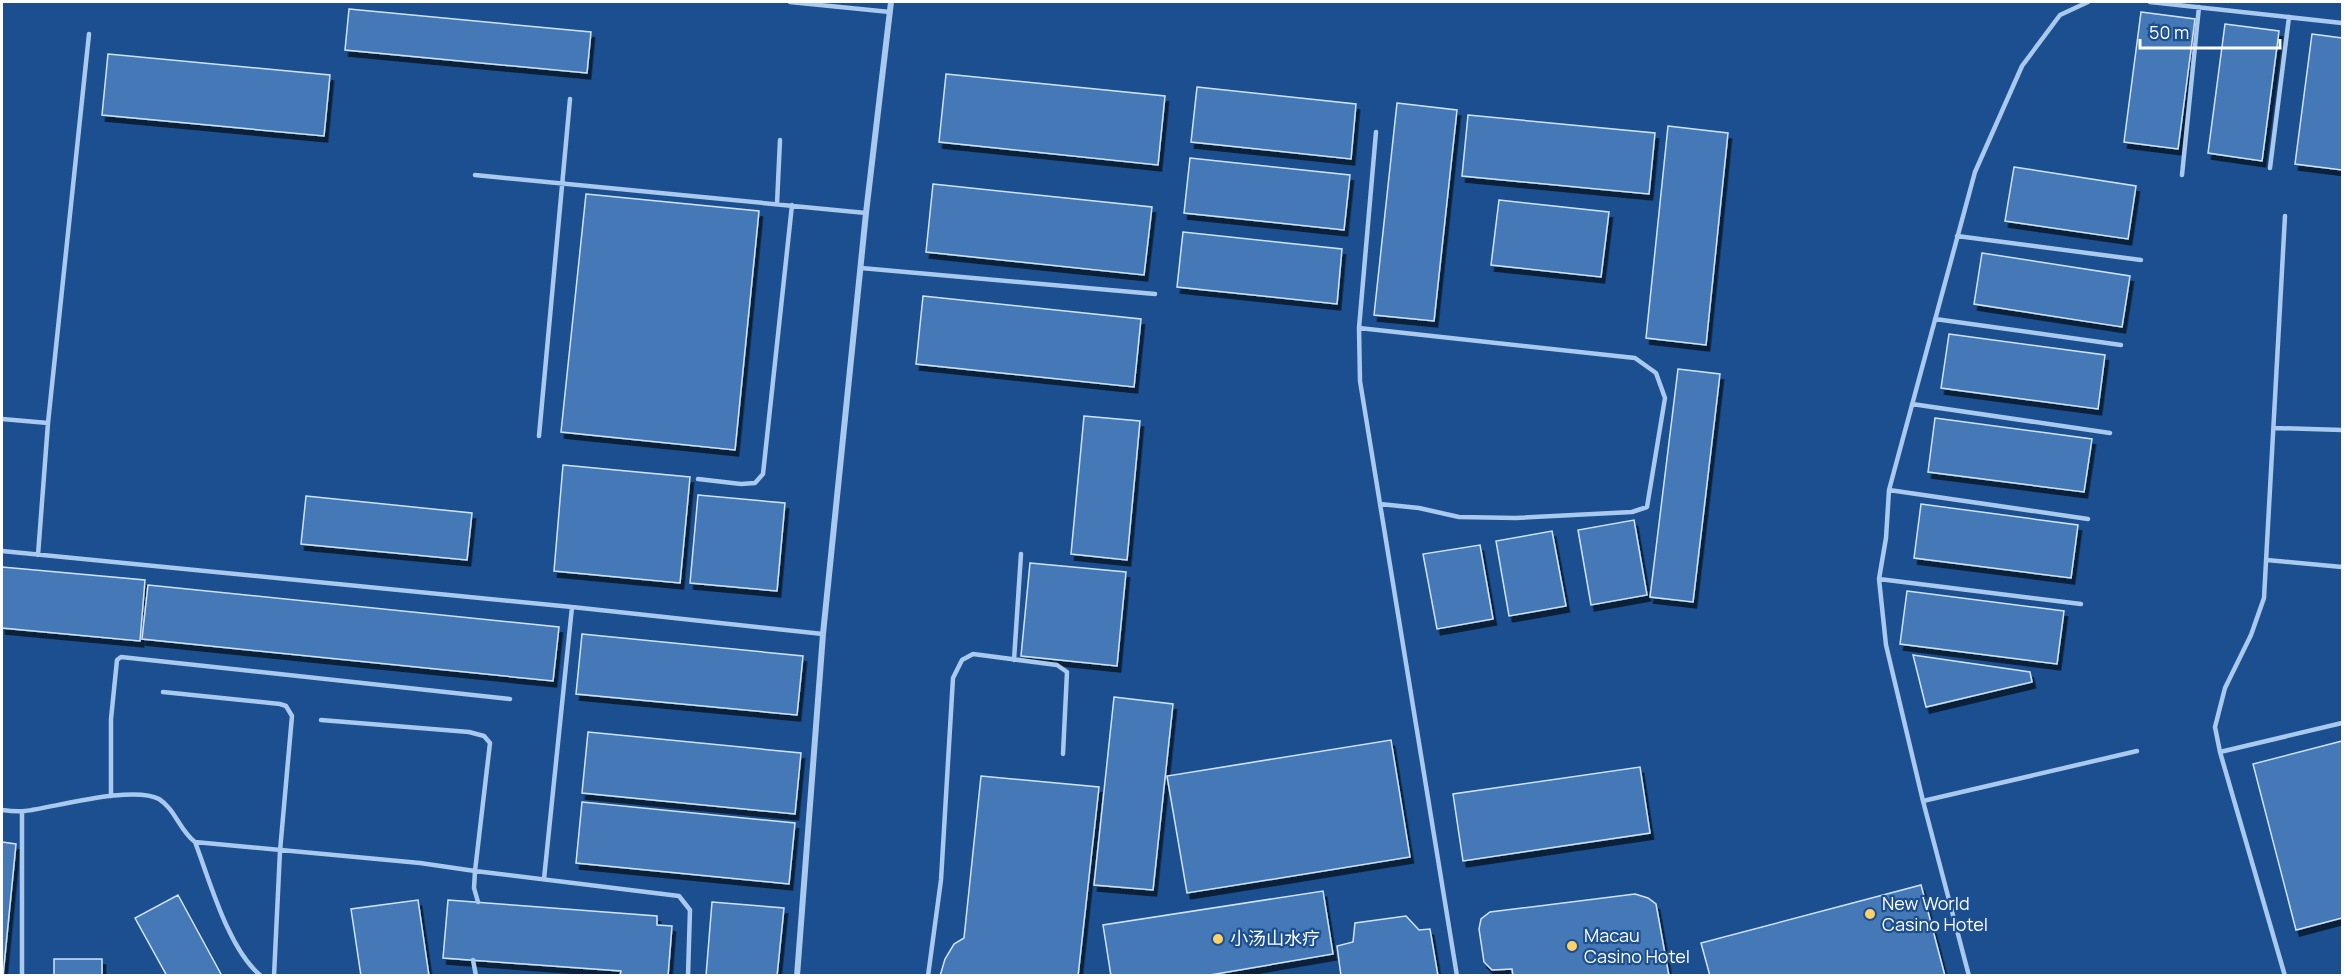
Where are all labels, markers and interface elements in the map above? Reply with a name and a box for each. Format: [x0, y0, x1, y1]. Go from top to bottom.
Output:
scale bar [2140, 12, 2280, 50]
text: 50 m [2149, 20, 2189, 44]
place label: New World Casino Hotel [1882, 891, 1988, 936]
marker: New World Casino Hotel [1863, 907, 1877, 921]
place label: Macau Casino Hotel [1584, 923, 1690, 968]
place label: 小汤山水疗 [1230, 926, 1320, 950]
marker: 小汤山水疗 [1211, 932, 1225, 946]
marker: Macau Casino Hotel [1565, 939, 1579, 953]

